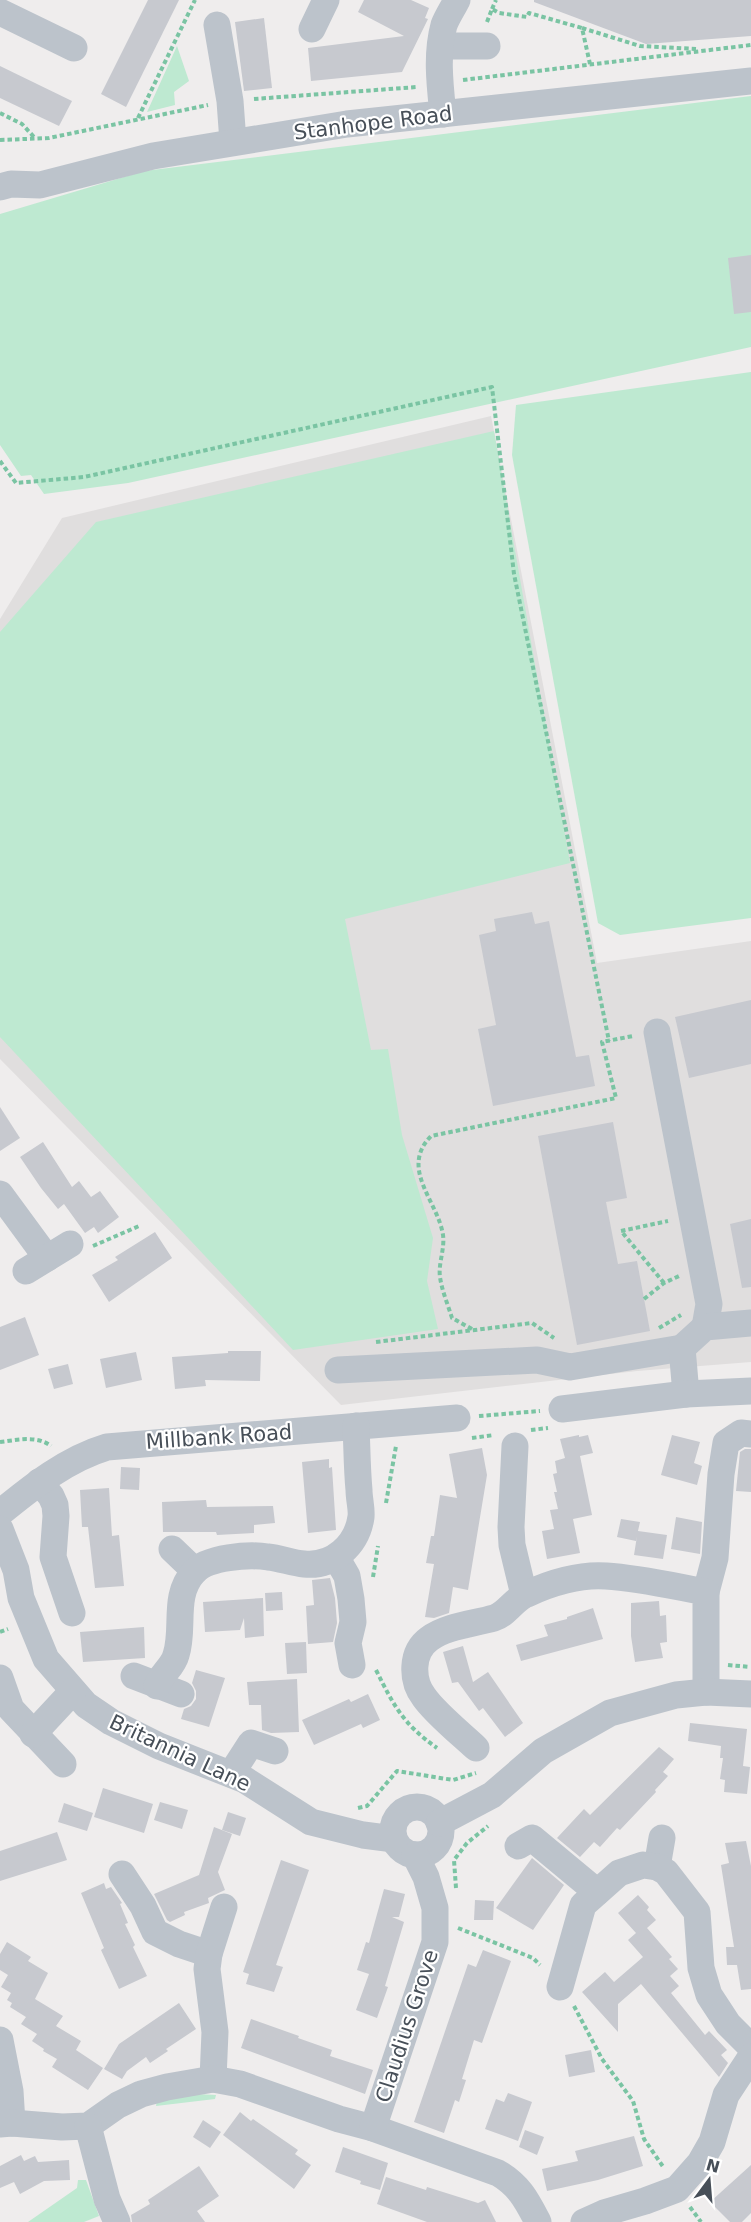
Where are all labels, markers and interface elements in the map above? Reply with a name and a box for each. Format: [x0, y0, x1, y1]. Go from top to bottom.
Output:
street label: Stanhope Road [292, 101, 454, 145]
street label: Millbank Road [145, 1420, 293, 1454]
street label: Britannia Lane [106, 1710, 254, 1796]
street label: Claudius Grove [371, 1946, 443, 2106]
north arrow [679, 2150, 739, 2210]
text: N [704, 2155, 722, 2177]

